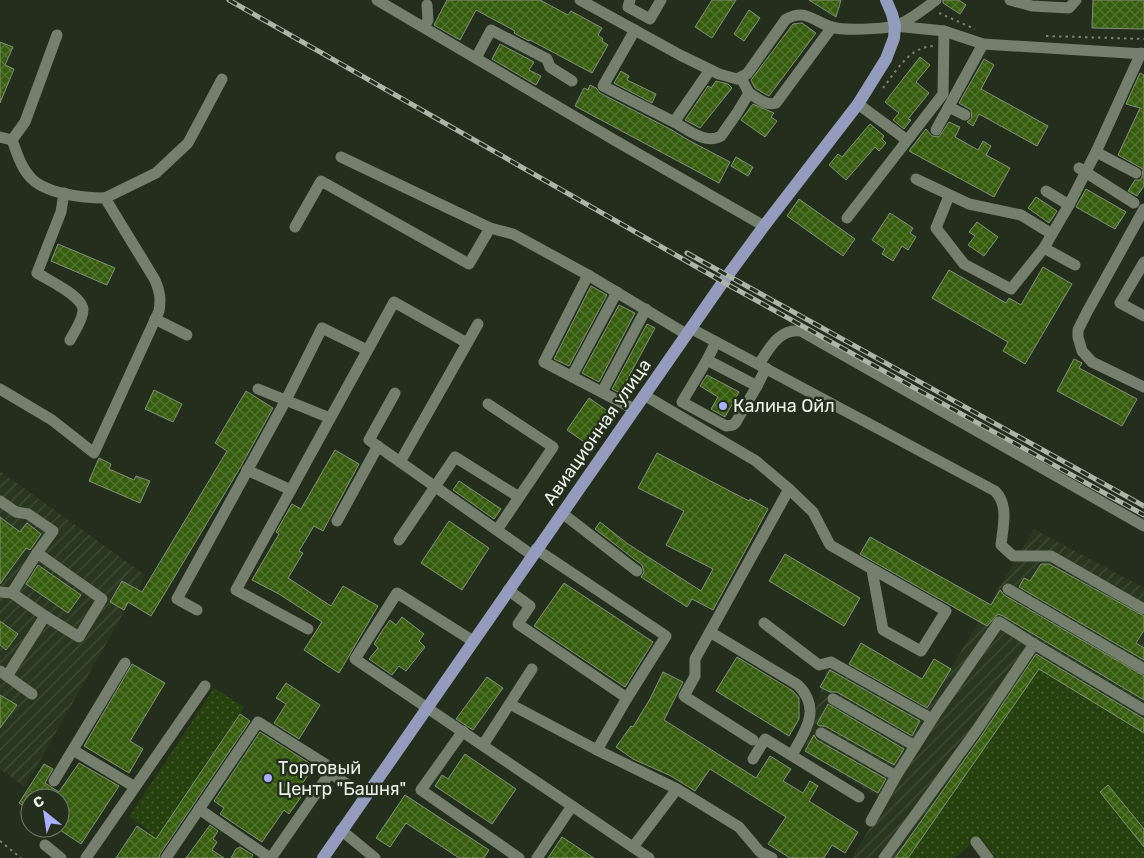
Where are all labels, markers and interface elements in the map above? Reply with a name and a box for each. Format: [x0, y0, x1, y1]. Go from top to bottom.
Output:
street label: Авиационная улица [538, 355, 656, 509]
place label: Калина Ойл [733, 395, 835, 417]
marker: Калина Ойл [717, 400, 729, 412]
place label: Торговый Центр "Башня" [278, 757, 406, 800]
marker: Торговый Центр "Башня" [262, 772, 274, 784]
north arrow [20, 788, 70, 838]
text: С [30, 792, 47, 812]

